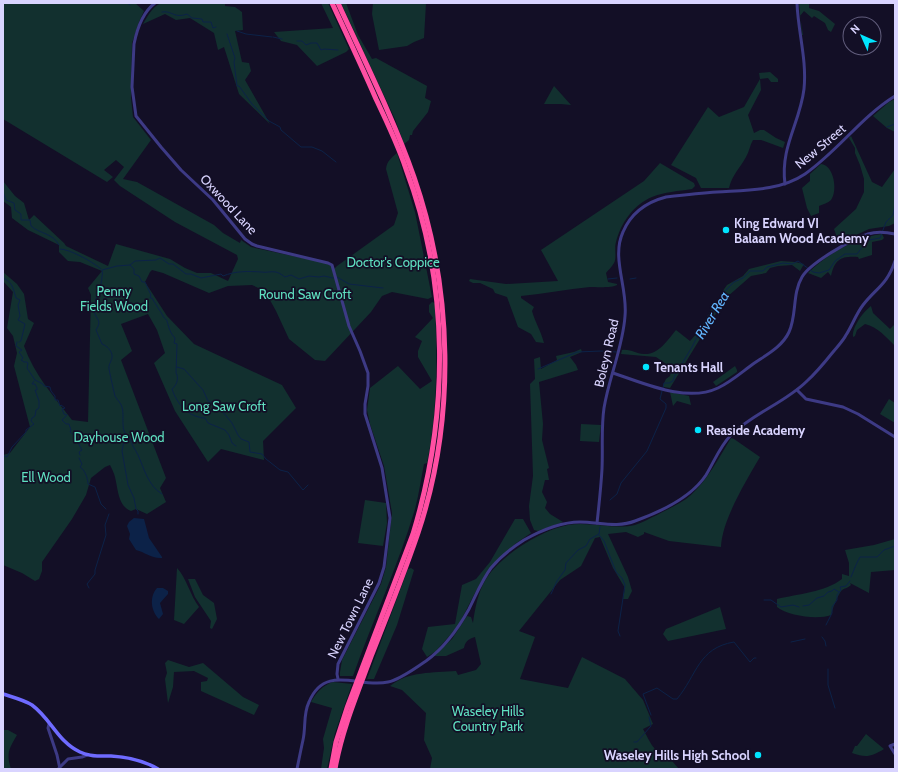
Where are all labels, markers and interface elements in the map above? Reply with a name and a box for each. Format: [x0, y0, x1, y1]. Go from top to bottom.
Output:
north arrow [842, 16, 882, 56]
text: N [847, 21, 863, 37]
street label: New Street [791, 120, 849, 172]
street label: Oxwood Lane [197, 171, 261, 238]
place label: King Edward VI Balaam Wood Academy [734, 215, 869, 246]
marker: King Edward VI Balaam Wood Academy [721, 225, 731, 235]
park label: Doctor's Coppice [346, 254, 440, 270]
park label: Penny Fields Wood [80, 283, 148, 314]
park label: Round Saw Croft [259, 286, 352, 302]
water label: River Rea [691, 288, 733, 342]
street label: Boleyn Road [590, 317, 622, 389]
place label: Tenants Hall [654, 359, 724, 375]
marker: Tenants Hall [641, 362, 651, 372]
park label: Long Saw Croft [182, 398, 267, 414]
place label: Reaside Academy [706, 422, 805, 438]
marker: Reaside Academy [693, 425, 703, 435]
park label: Dayhouse Wood [73, 429, 165, 445]
park label: Ell Wood [21, 469, 71, 485]
street label: New Town Lane [324, 575, 376, 661]
park label: Waseley Hills Country Park [452, 703, 525, 734]
place label: Waseley Hills High School [604, 747, 751, 763]
marker: Waseley Hills High School [753, 750, 763, 760]

